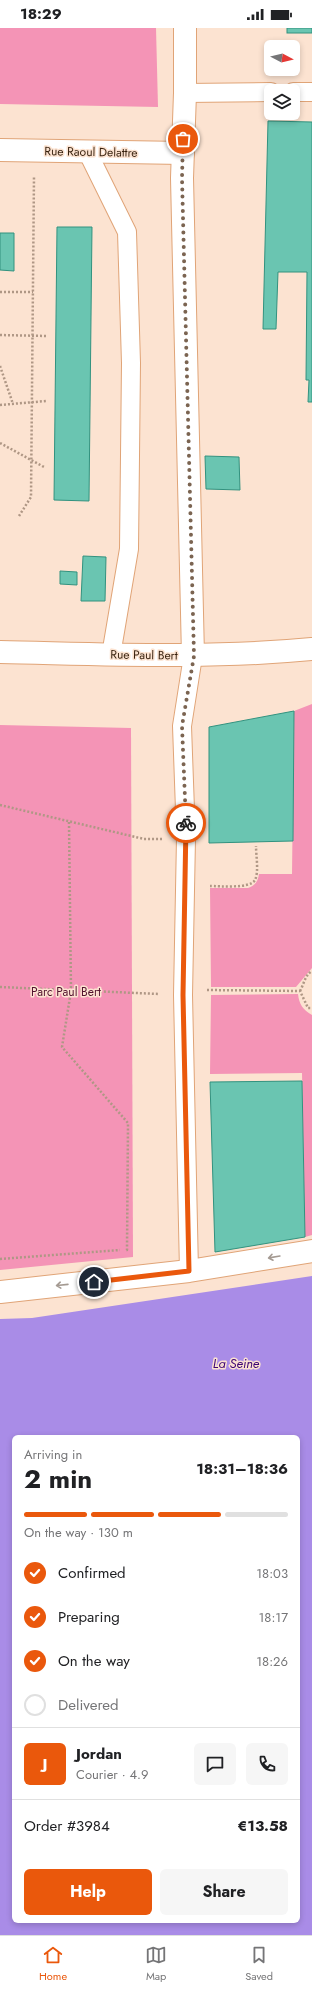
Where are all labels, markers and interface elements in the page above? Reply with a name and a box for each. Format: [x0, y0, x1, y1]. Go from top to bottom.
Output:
text: 18:29 [20, 3, 62, 25]
north arrow [264, 40, 300, 76]
map controls [264, 40, 300, 120]
button: layers [264, 84, 300, 120]
pin [166, 122, 200, 156]
icon: bag [172, 128, 194, 150]
street label: Rue Raoul Delattre [44, 142, 138, 162]
street label: Rue Paul Bert [110, 645, 178, 665]
courier [166, 803, 206, 843]
icon: bike [175, 812, 197, 834]
park label: Parc Paul Bert [31, 983, 101, 1001]
one-way arrow [267, 1253, 280, 1261]
pin [77, 1265, 111, 1299]
icon: home [83, 1271, 105, 1293]
one-way arrow [55, 1282, 68, 1289]
water label: La Seine [213, 1354, 260, 1373]
text: Arriving in [24, 1445, 82, 1464]
text: 18:31–18:36 [196, 1458, 288, 1480]
text: 2 min [24, 1460, 92, 1498]
text: On the way · 130 m [24, 1523, 133, 1542]
icon: check [24, 1562, 46, 1584]
text: Confirmed [58, 1562, 126, 1584]
text: 18:03 [256, 1564, 288, 1583]
icon: check [24, 1606, 46, 1628]
text: Preparing [58, 1606, 120, 1628]
text: 18:17 [258, 1608, 288, 1627]
icon: check [24, 1650, 46, 1672]
text: On the way [58, 1650, 130, 1672]
text: 18:26 [256, 1652, 288, 1671]
text: Delivered [58, 1694, 119, 1716]
text: Jordan [76, 1743, 122, 1765]
button: chat [194, 1743, 236, 1785]
button: phone [246, 1743, 288, 1785]
text: J [43, 1753, 47, 1775]
text: Courier · 4.9 [76, 1765, 149, 1784]
text: Order #3984 [24, 1815, 110, 1837]
text: €13.58 [238, 1815, 288, 1837]
button: Help [24, 1869, 152, 1915]
button: Share [160, 1869, 288, 1915]
tab: Home [39, 1944, 67, 1984]
tab: Map [145, 1944, 167, 1984]
tab: Saved [245, 1944, 273, 1984]

